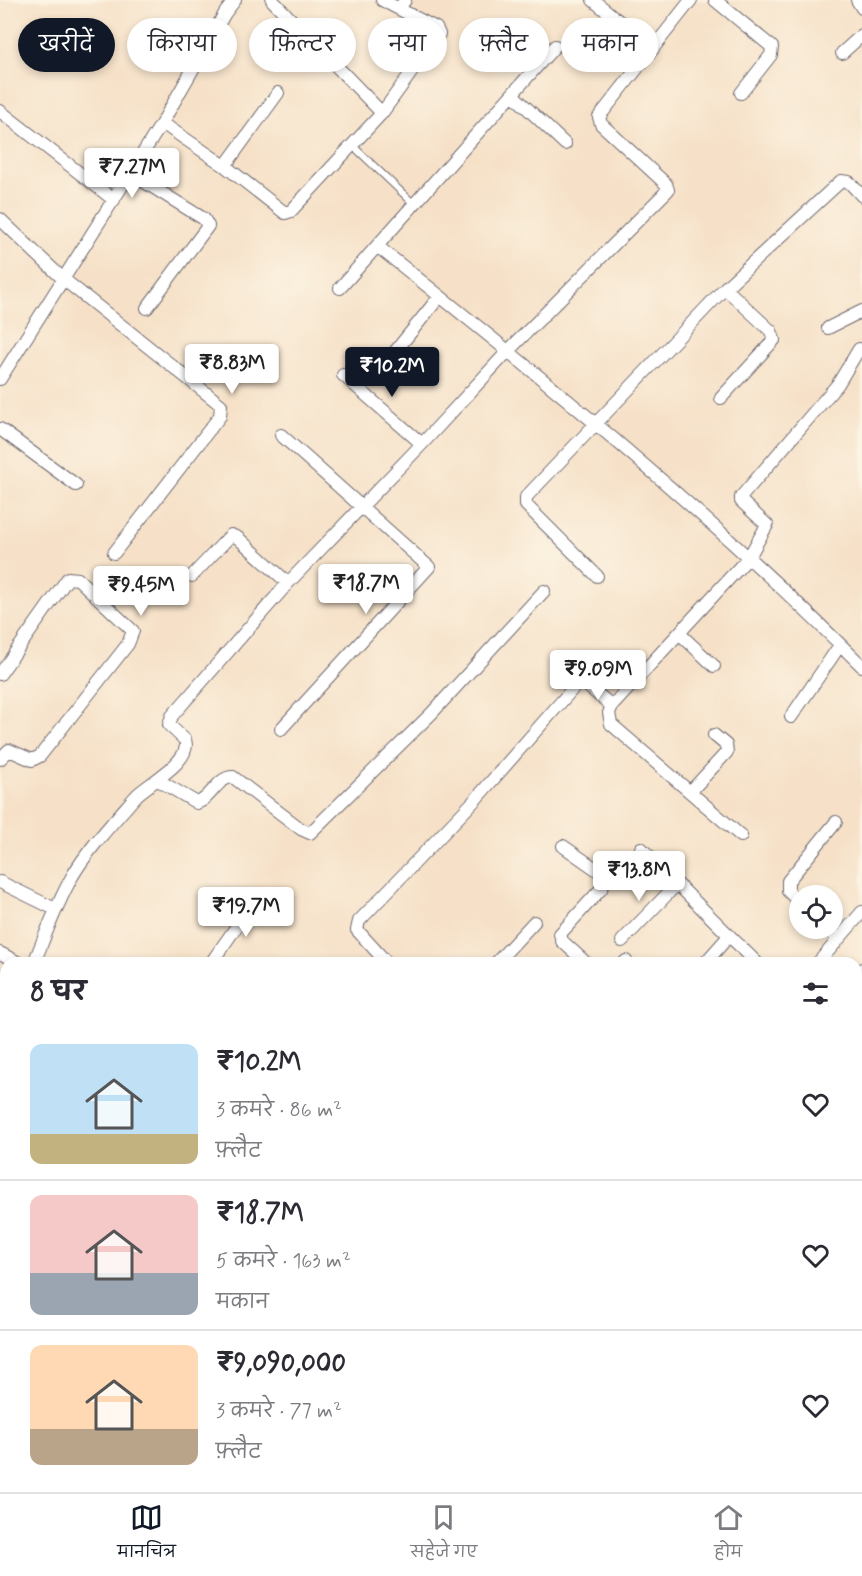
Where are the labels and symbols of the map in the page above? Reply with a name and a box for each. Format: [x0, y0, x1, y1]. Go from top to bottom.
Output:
pin: ₹7.27M [83, 148, 181, 199]
pin: ₹8.83M [183, 344, 281, 395]
pin: ₹10.2M [343, 347, 441, 398]
pin: ₹18.7M [317, 564, 415, 615]
pin: ₹9.45M [92, 566, 190, 617]
pin: ₹9.09M [549, 650, 647, 701]
pin: ₹13.8M [590, 851, 688, 902]
pin: ₹19.7M [197, 887, 295, 938]

